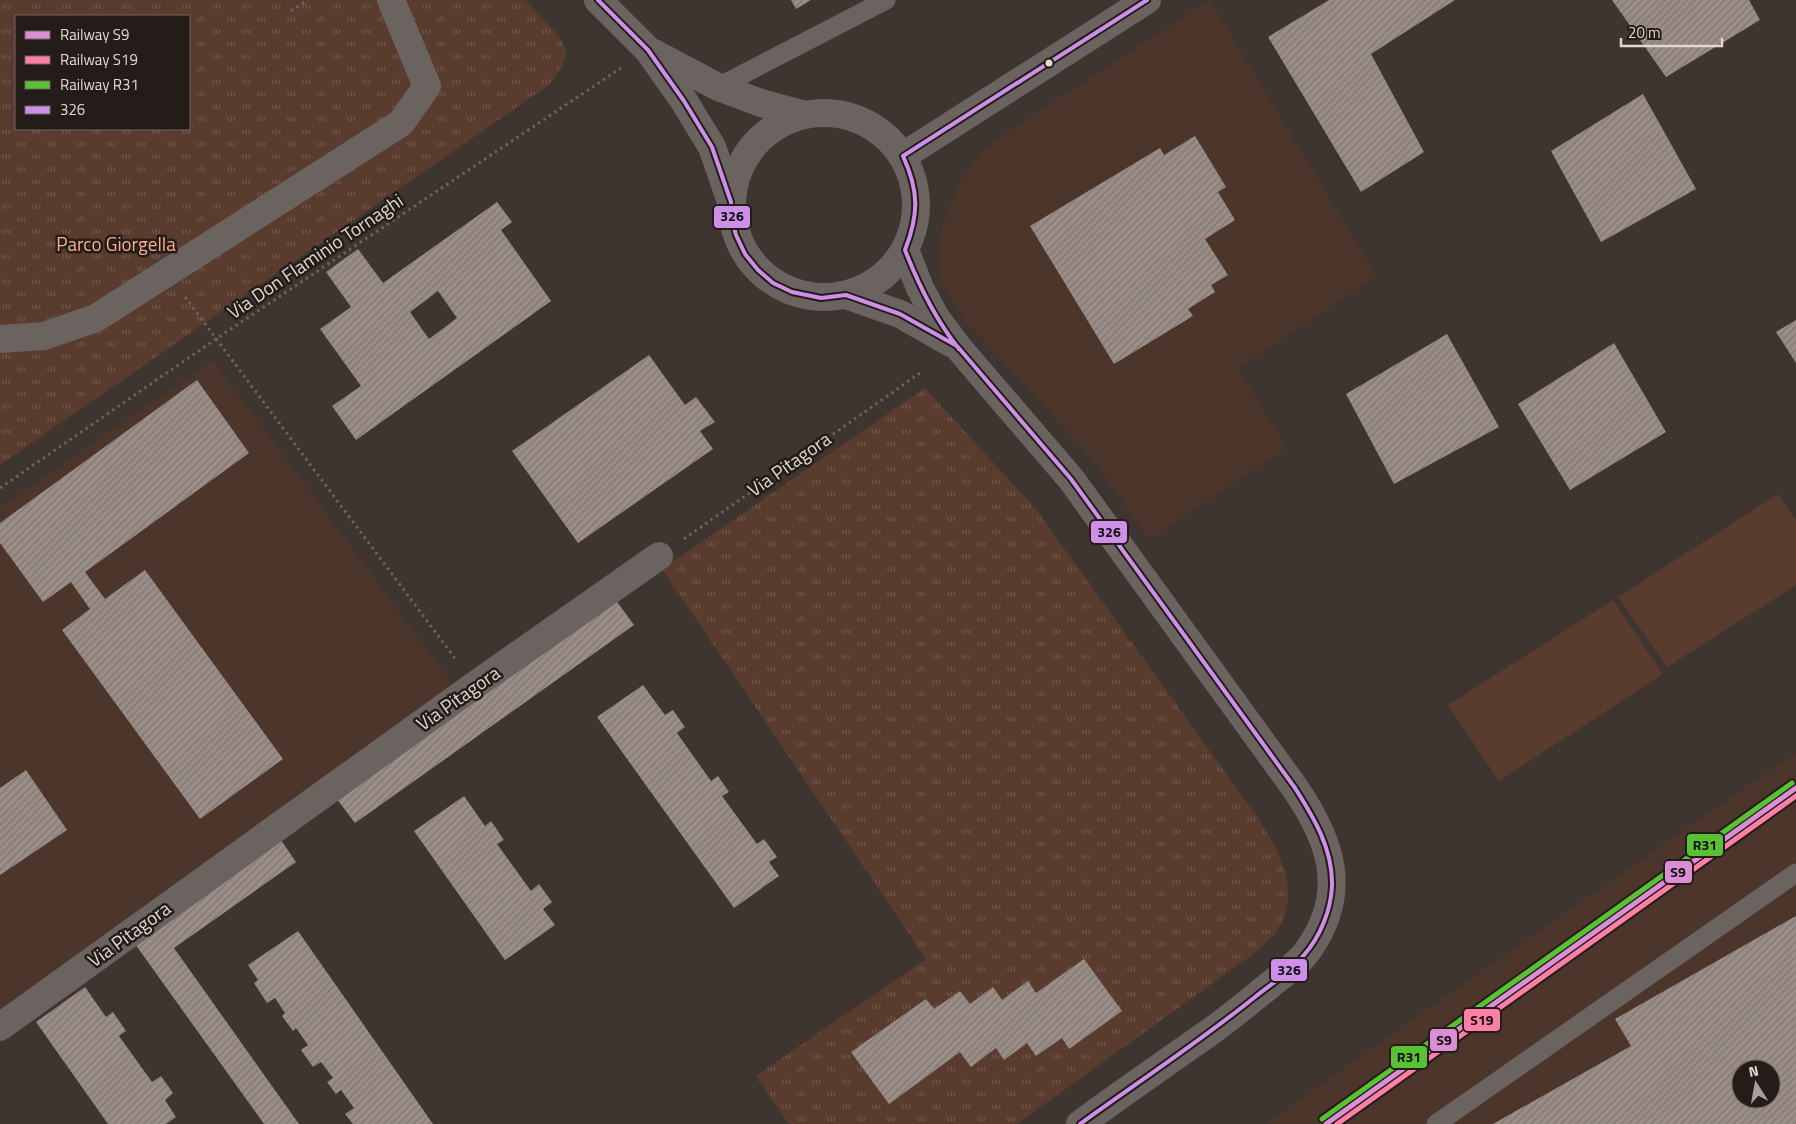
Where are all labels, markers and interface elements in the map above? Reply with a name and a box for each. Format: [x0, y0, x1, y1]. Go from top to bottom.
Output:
legend [15, 15, 190, 130]
scale bar [1621, 15, 1722, 47]
text: 20 m [1628, 21, 1661, 44]
text: Railway S9 [60, 23, 129, 46]
text: Railway S19 [60, 48, 138, 71]
unlabelled marker [1044, 58, 1054, 68]
text: Railway R31 [60, 73, 139, 96]
text: 326 [60, 98, 85, 121]
street label: Via Don Flaminio Tornaghi [221, 186, 409, 325]
line badge: 326 [713, 205, 751, 229]
text: 326 [720, 205, 744, 226]
park label: Parco Giorgella [56, 229, 176, 258]
street label: Via Pitagora [741, 424, 837, 503]
line badge: 326 [1090, 520, 1128, 544]
text: 326 [1097, 521, 1121, 542]
street label: Via Pitagora [410, 658, 506, 737]
line badge: R31 [1686, 833, 1724, 857]
text: R31 [1693, 834, 1717, 855]
line badge: S9 [1664, 860, 1693, 884]
text: S9 [1670, 861, 1686, 882]
street label: Via Pitagora [81, 893, 177, 974]
line badge: 326 [1270, 958, 1308, 982]
text: 326 [1277, 959, 1301, 980]
line badge: S19 [1463, 1008, 1501, 1032]
text: S19 [1470, 1009, 1494, 1030]
line badge: S9 [1429, 1028, 1458, 1052]
text: S9 [1436, 1029, 1452, 1050]
line badge: R31 [1390, 1045, 1428, 1069]
text: R31 [1397, 1046, 1421, 1067]
north arrow [1731, 1059, 1781, 1109]
text: N [1747, 1060, 1760, 1082]

